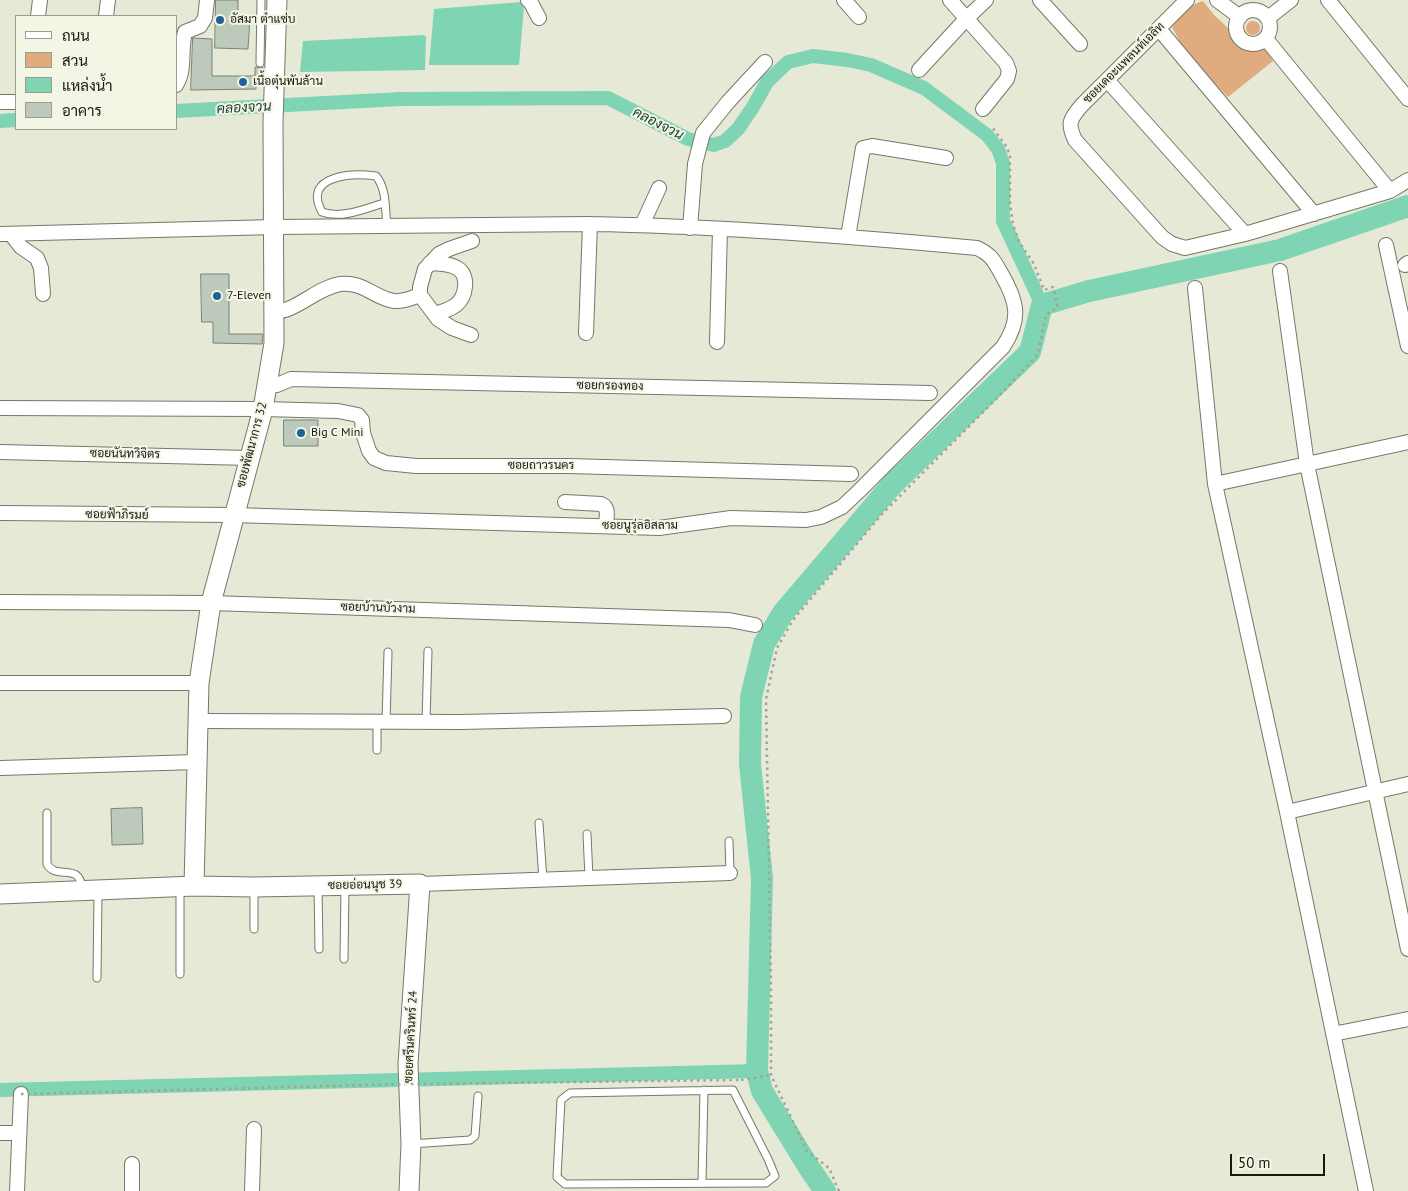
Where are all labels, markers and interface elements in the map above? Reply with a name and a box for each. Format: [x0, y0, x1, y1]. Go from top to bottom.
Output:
place label: อัสมา ตำแซ่บ [230, 13, 296, 27]
marker: อัสมา ตำแซ่บ [214, 14, 226, 26]
legend [15, 15, 178, 130]
street label: ซอยเดอะแพลนท์เอลิท [1080, 19, 1168, 107]
text: ถนน [62, 26, 90, 45]
text: สวน [62, 51, 88, 70]
place label: เนื้อตุ๋นพันล้าน [253, 75, 323, 89]
text: แหล่งน้ำ [62, 76, 113, 95]
marker: เนื้อตุ๋นพันล้าน [237, 76, 249, 88]
water label: คลองจวน [216, 98, 272, 118]
text: อาคาร [62, 101, 102, 120]
water label: คลองจวน [630, 104, 686, 144]
place label: 7-Eleven [227, 289, 271, 303]
marker: 7-Eleven [211, 290, 223, 302]
street label: ซอยกรองทอง [576, 378, 644, 394]
street label: ซอยพัฒนาการ 32 [234, 401, 270, 489]
place label: Big C Mini [311, 426, 363, 440]
marker: Big C Mini [295, 427, 307, 439]
street label: ซอยนันทวิจิตร [90, 446, 160, 462]
street label: ซอยถาวรนคร [508, 459, 574, 473]
street label: ซอยฟ้าภิรมย์ [85, 507, 149, 523]
street label: ซอยนูรุ่ลอิสลาม [602, 519, 678, 533]
street label: ซอยบ้านบัวงาม [340, 599, 416, 617]
street label: ซอยอ่อนนุช 39 [328, 877, 402, 893]
street label: ซอยศรีนครินทร์ 24 [401, 990, 421, 1084]
scale bar [1233, 1144, 1328, 1176]
text: 50 m [1238, 1153, 1271, 1172]

